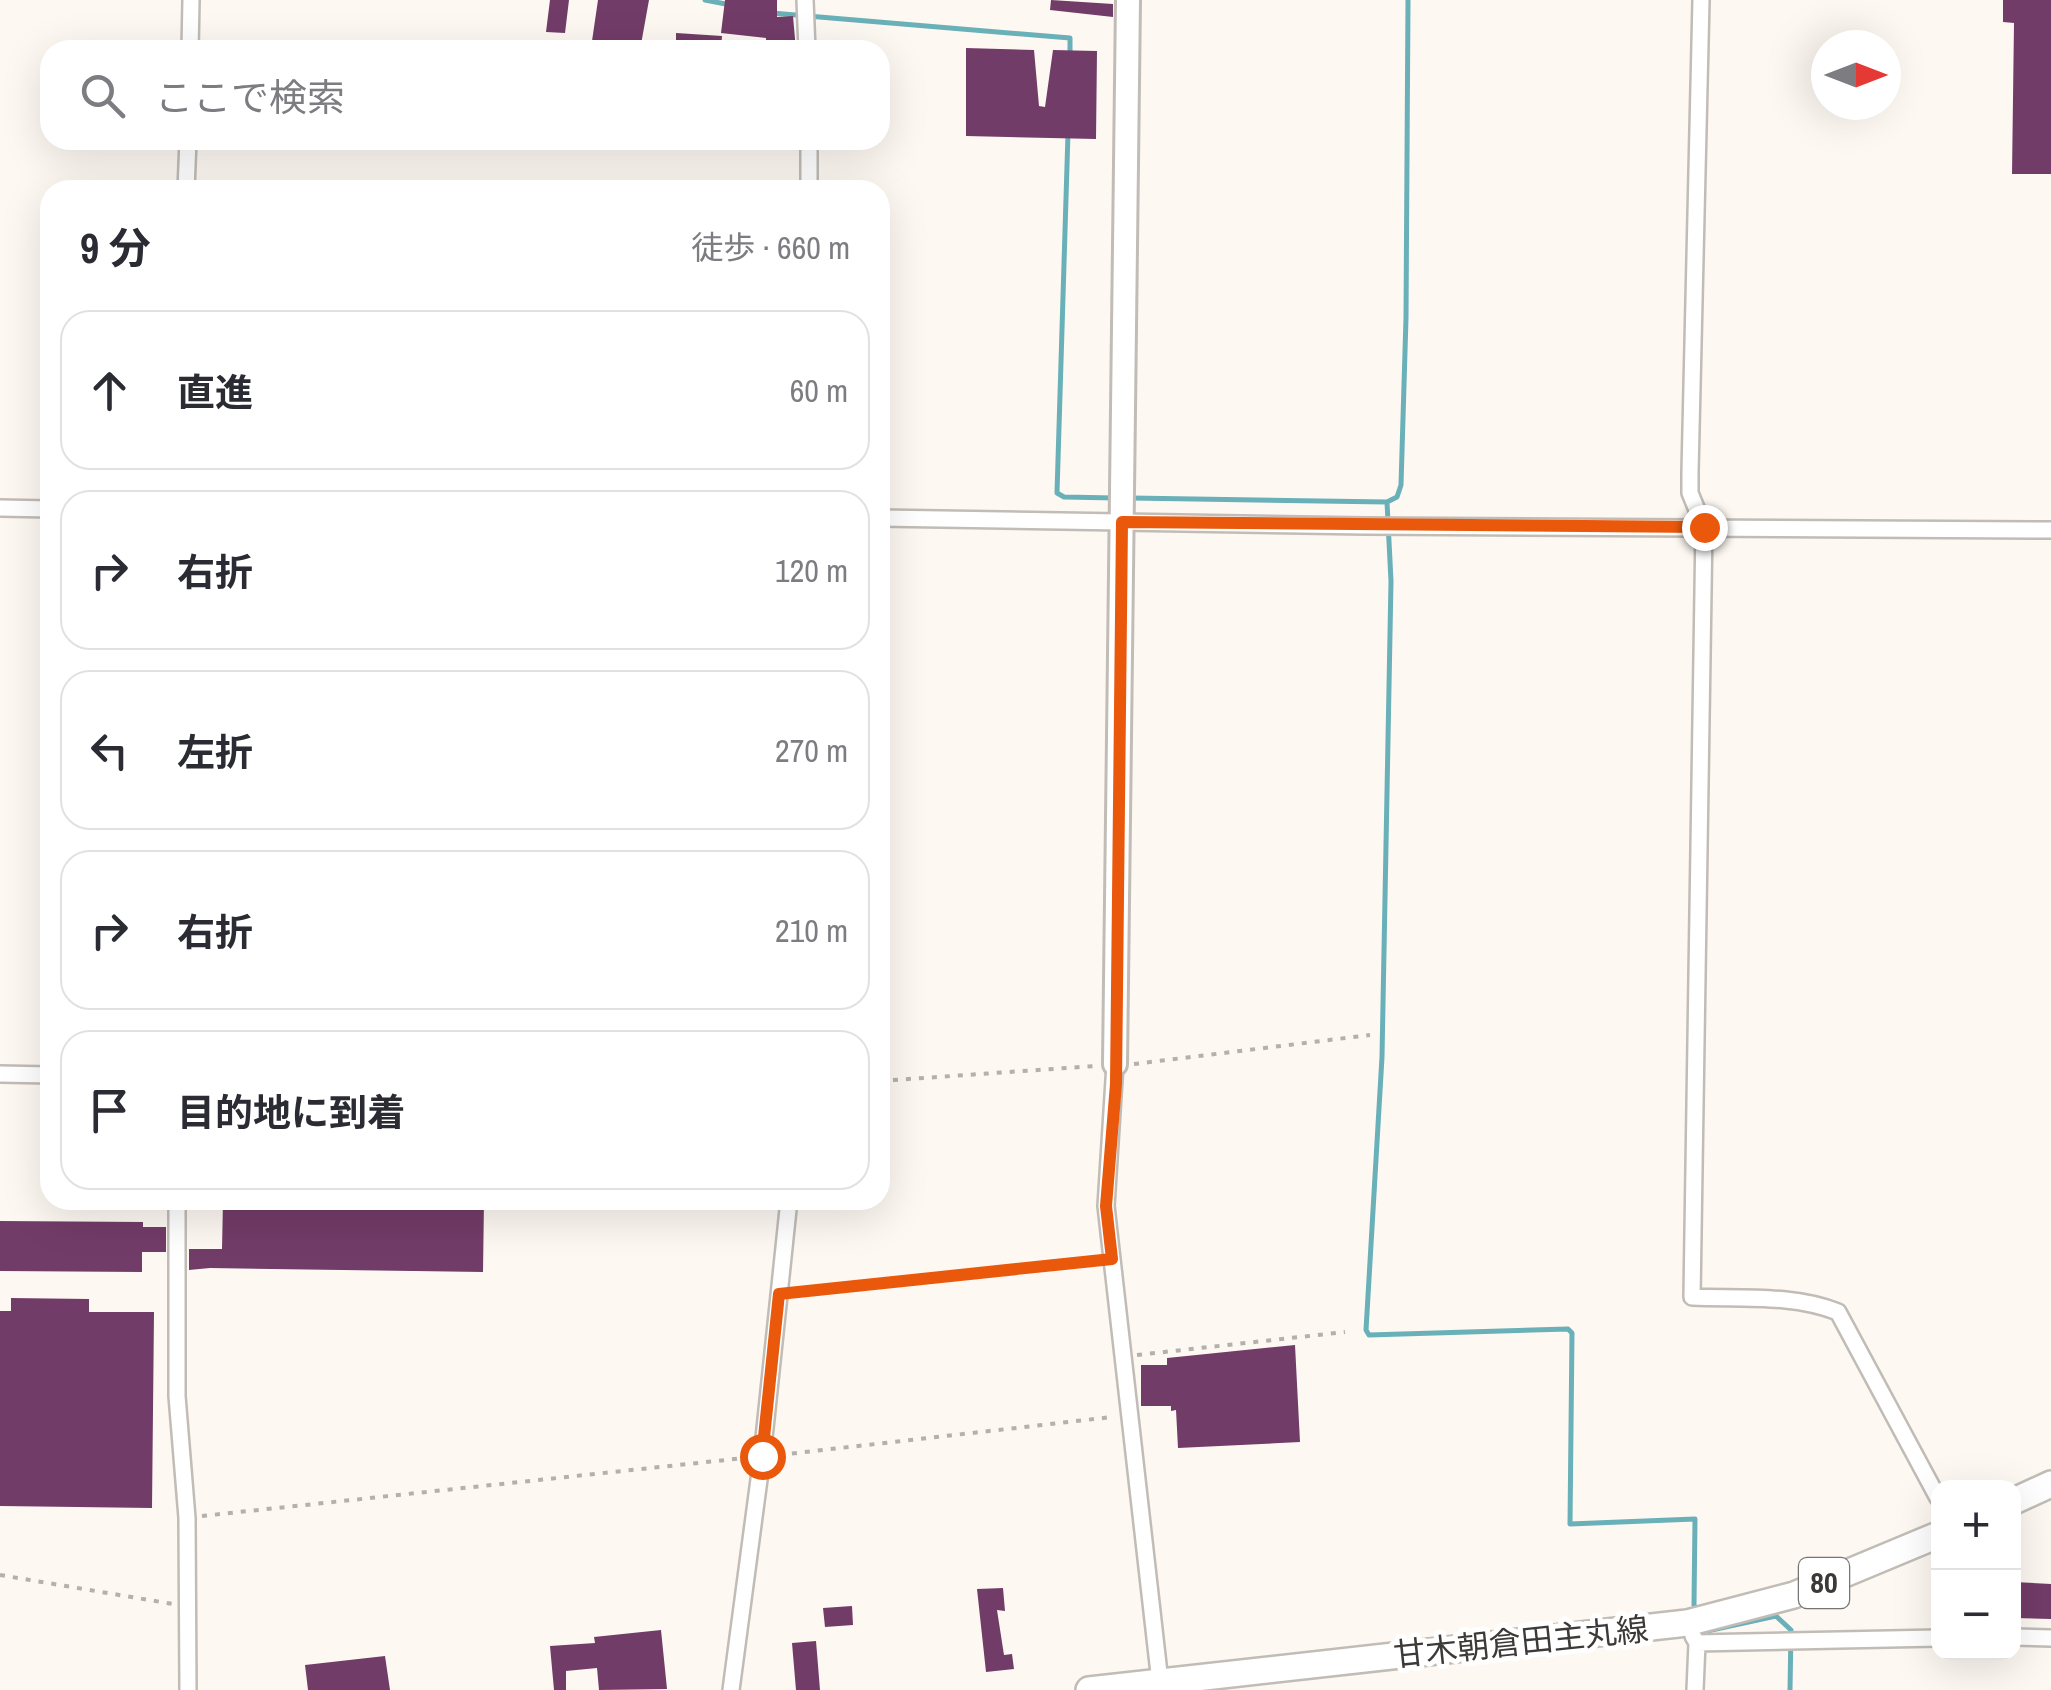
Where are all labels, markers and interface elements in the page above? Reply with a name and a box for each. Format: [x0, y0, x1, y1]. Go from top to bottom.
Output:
north arrow [1811, 30, 1901, 120]
search box [40, 40, 890, 150]
icon: search [75, 68, 130, 123]
text: ここで検索 [155, 72, 345, 123]
text: 9 分 [80, 220, 151, 276]
text: 徒歩 · 660 m [691, 226, 850, 269]
icon: ahead [82, 363, 137, 418]
text: 直進 [177, 367, 253, 418]
text: 60 m [790, 369, 848, 412]
route end [1682, 505, 1728, 551]
icon: right [82, 543, 137, 598]
text: 右折 [177, 547, 253, 598]
text: 120 m [775, 549, 848, 592]
icon: left [82, 723, 137, 778]
text: 左折 [177, 727, 253, 778]
text: 270 m [775, 729, 848, 772]
icon: right [82, 903, 137, 958]
text: 右折 [177, 907, 253, 958]
text: 210 m [775, 909, 848, 952]
icon: arrive [82, 1083, 137, 1138]
text: 目的地に到着 [177, 1087, 405, 1138]
route start [740, 1434, 786, 1480]
map controls [1931, 1480, 2021, 1660]
button: + [1931, 1480, 2021, 1570]
road number: 80 [1799, 1558, 1849, 1608]
button: − [1931, 1570, 2021, 1660]
street label: 甘木朝倉田主丸線 [1391, 1607, 1651, 1676]

